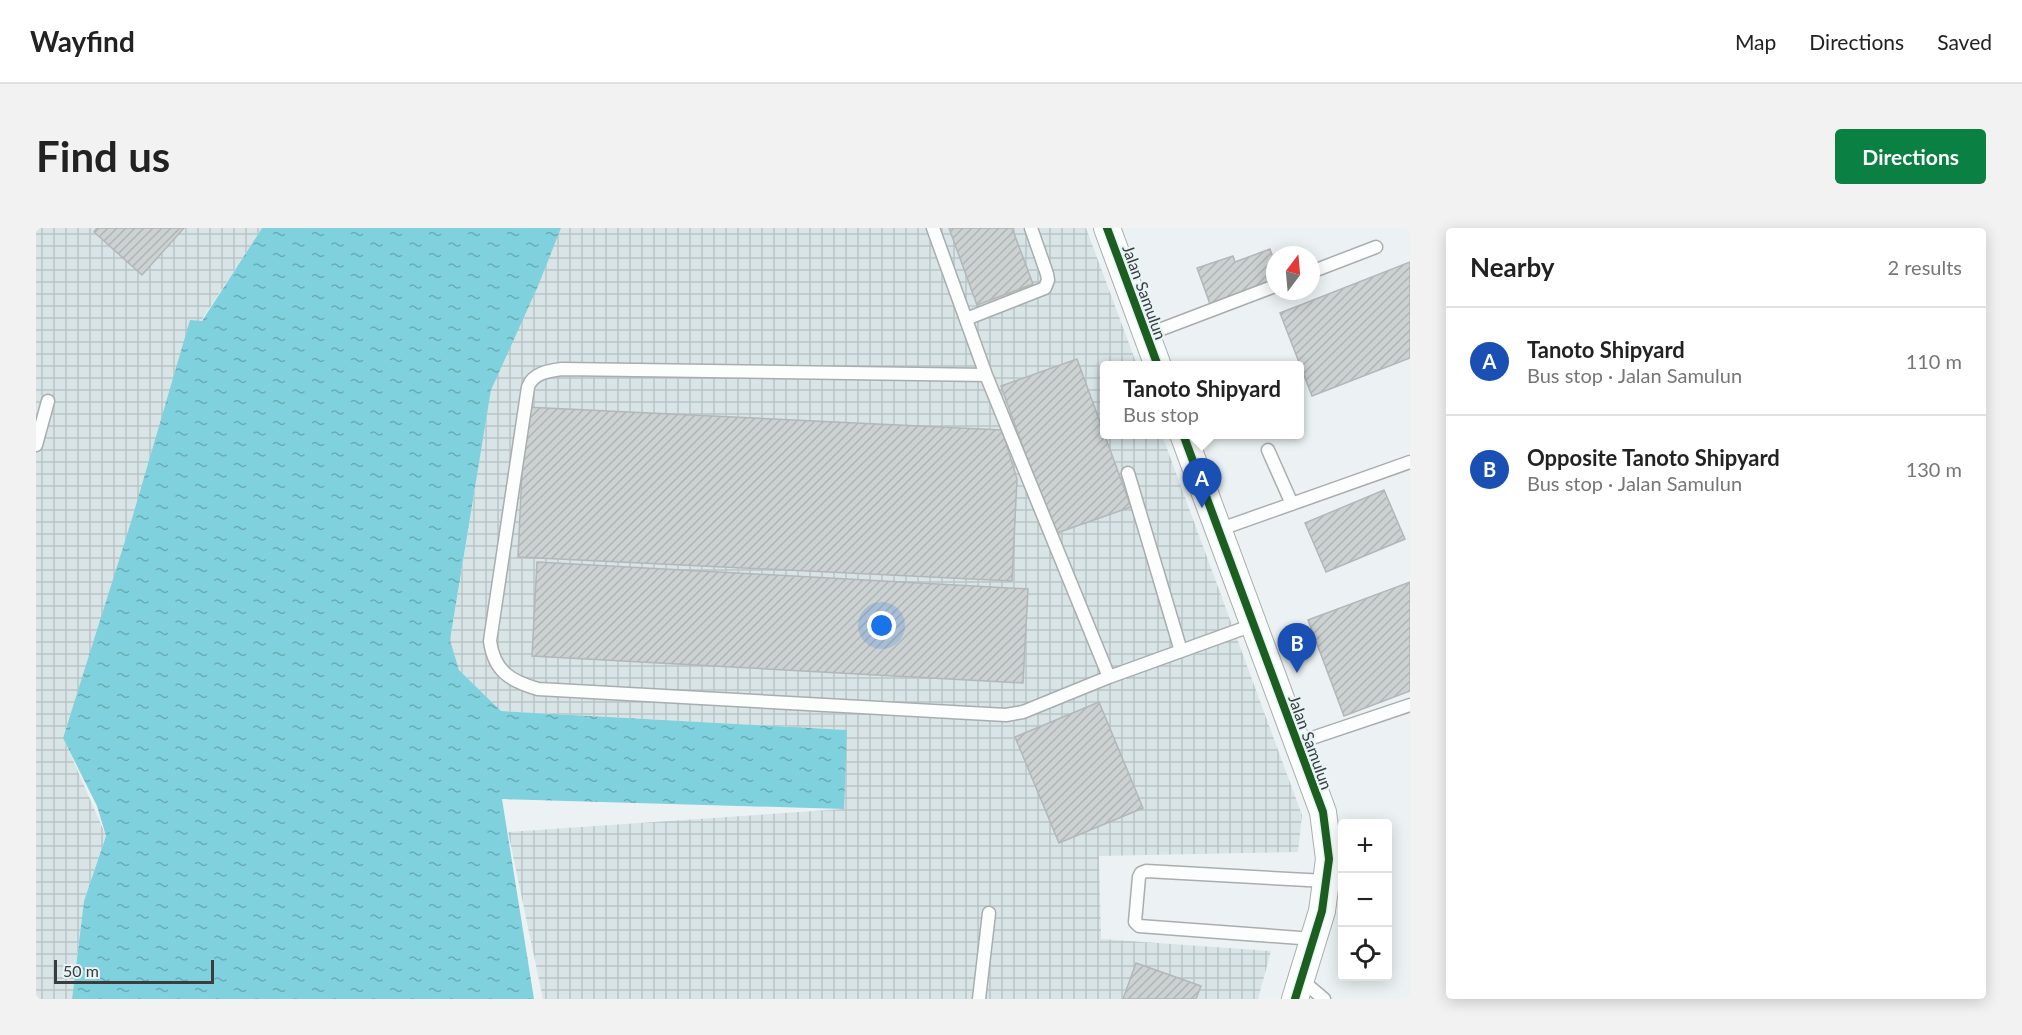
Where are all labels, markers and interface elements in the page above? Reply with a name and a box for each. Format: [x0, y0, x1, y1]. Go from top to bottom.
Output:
text: Wayfind [30, 24, 135, 58]
text: Map [1735, 29, 1776, 54]
text: Directions [1809, 29, 1904, 54]
text: Saved [1937, 29, 1992, 54]
button: Directions [1835, 129, 1986, 184]
text: Find us [36, 131, 170, 181]
street label: Jalan Samulun [1119, 242, 1171, 342]
north arrow [1266, 246, 1320, 300]
text: Nearby [1470, 251, 1555, 283]
text: 2 results [1887, 255, 1962, 279]
text: Tanoto Shipyard [1527, 336, 1685, 363]
text: A [1483, 349, 1496, 373]
text: 110 m [1906, 349, 1962, 373]
popup [1100, 361, 1304, 439]
text: Bus stop · Jalan Samulun [1527, 363, 1742, 387]
text: Tanoto Shipyard [1123, 375, 1281, 402]
text: Bus stop [1123, 402, 1199, 426]
text: Opposite Tanoto Shipyard [1527, 444, 1780, 471]
text: B [1483, 457, 1496, 481]
text: 130 m [1906, 457, 1962, 481]
pin: A [1182, 458, 1222, 508]
text: Bus stop · Jalan Samulun [1527, 471, 1742, 495]
your location [867, 611, 896, 640]
pin: B [1278, 624, 1316, 673]
street label: Jalan Samulun [1285, 692, 1337, 792]
map controls [1338, 819, 1392, 981]
button: + [1338, 819, 1392, 873]
button: − [1338, 873, 1392, 927]
button: locate [1338, 927, 1392, 981]
scale bar [54, 957, 214, 984]
text: 50 m [63, 961, 99, 980]

